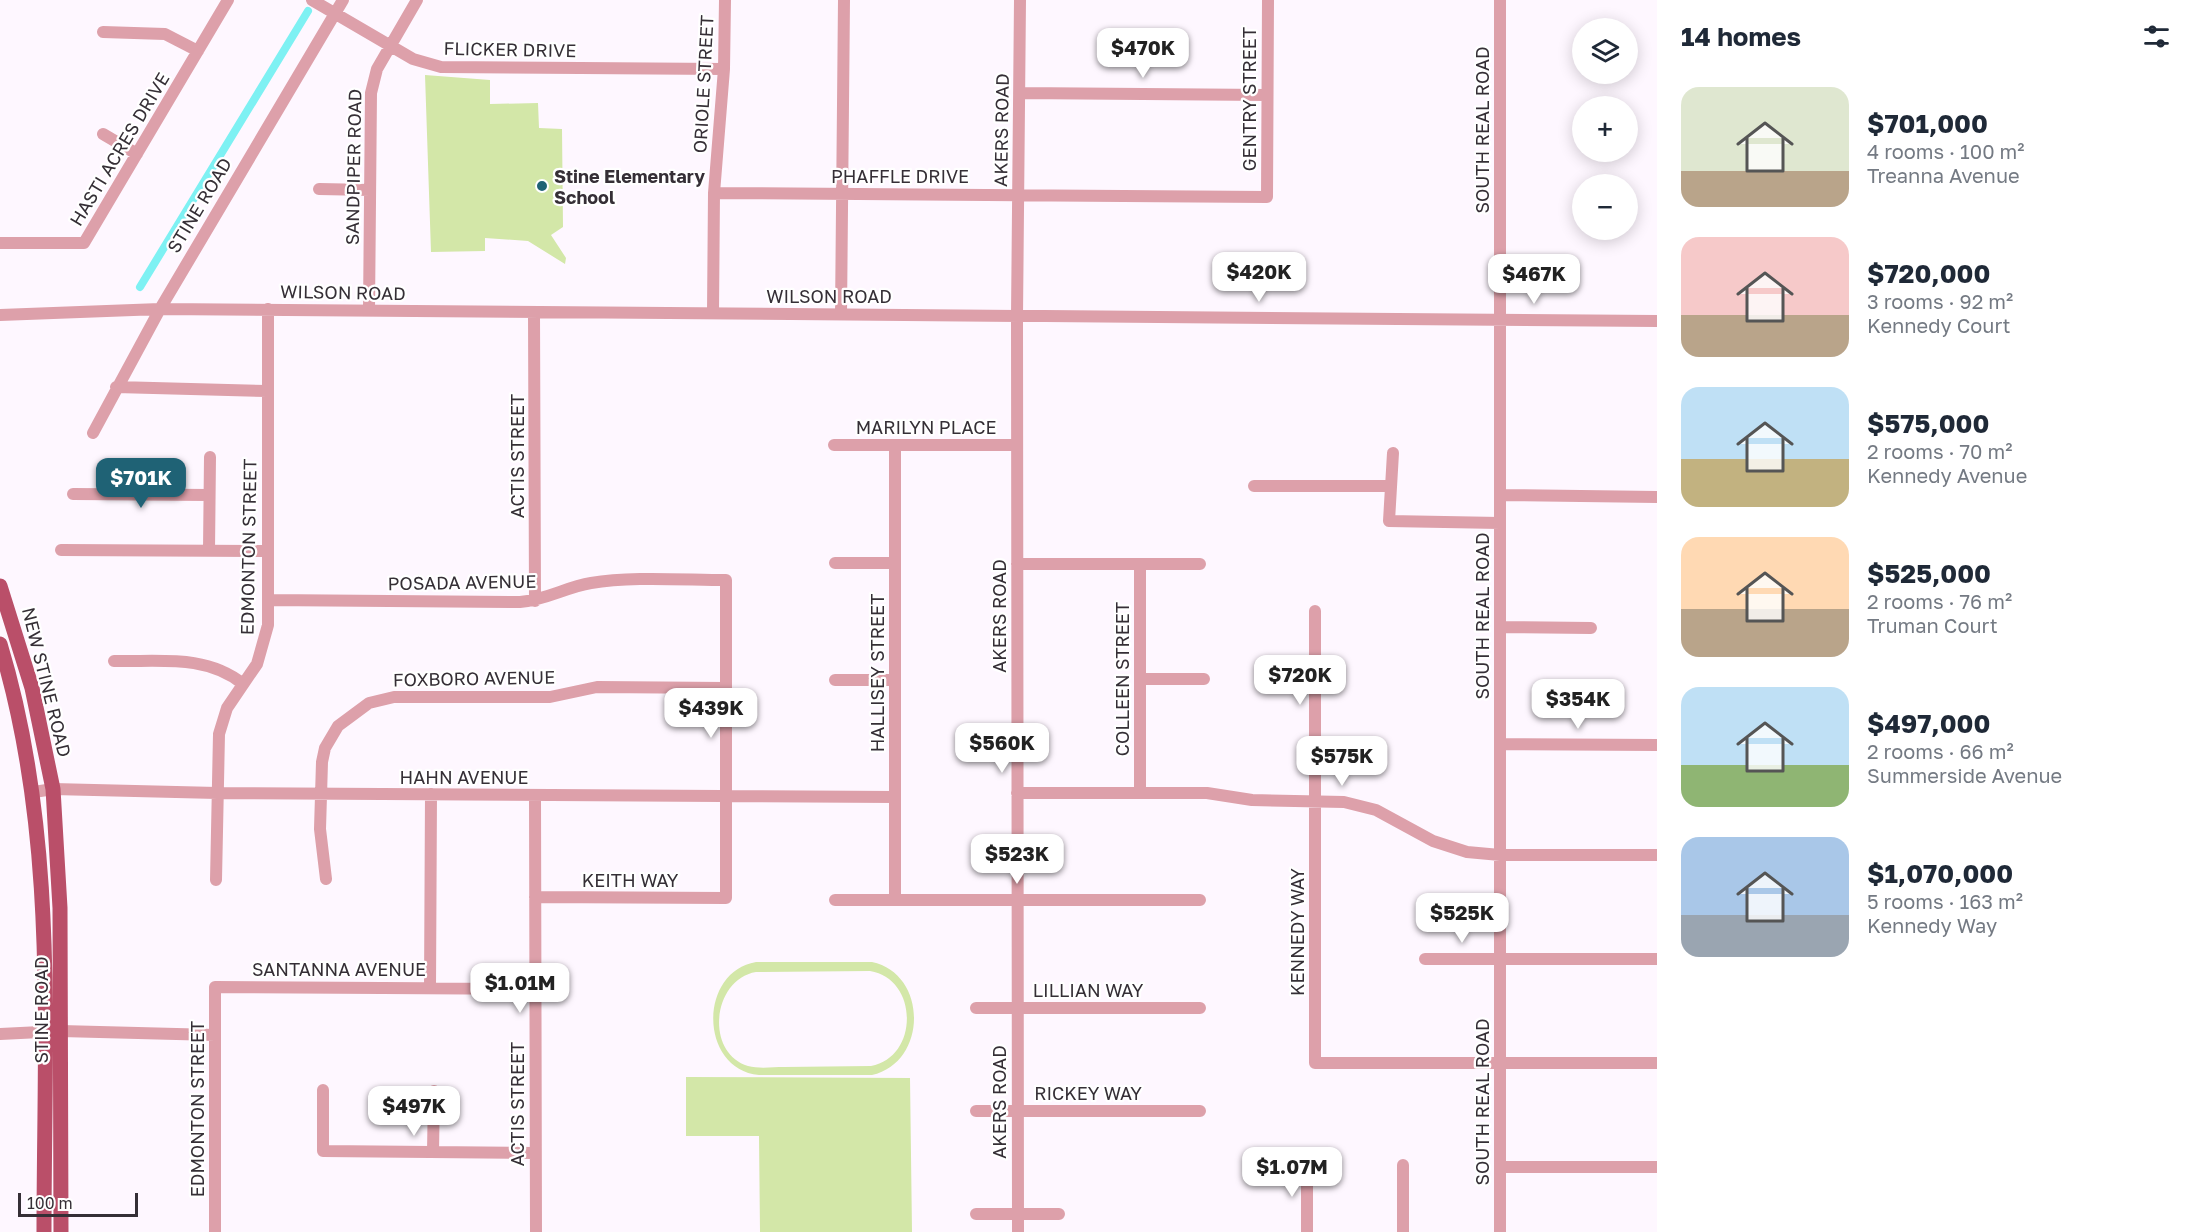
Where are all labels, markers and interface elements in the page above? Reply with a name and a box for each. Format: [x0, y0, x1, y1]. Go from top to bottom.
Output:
street label: ORIOLE STREET [688, 14, 718, 154]
map controls [1572, 18, 1638, 240]
button: layers [1572, 18, 1638, 84]
icon: filters [2140, 20, 2173, 53]
text: 14 homes [1681, 21, 1801, 52]
street label: GENTRY STREET [1238, 27, 1260, 171]
pin: $470K [1101, 28, 1185, 79]
text: $470K [1111, 35, 1175, 59]
street label: FLICKER DRIVE [444, 37, 576, 61]
street label: SOUTH REAL ROAD [1471, 46, 1493, 214]
street label: HASTI ACRES DRIVE [65, 68, 173, 230]
street label: AKERS ROAD [989, 73, 1013, 187]
street label: SANDPIPER ROAD [341, 89, 365, 245]
button: + [1572, 96, 1638, 162]
text: $701,000 [1867, 108, 1988, 139]
icon: home [1729, 111, 1801, 183]
text: 4 rooms · 100 m² [1867, 139, 2025, 163]
street label: STINE ROAD [162, 153, 236, 257]
text: Treanna Avenue [1867, 163, 2020, 187]
place label: Stine Elementary School [554, 165, 705, 208]
street label: PHAFFLE DRIVE [831, 165, 969, 187]
button: − [1572, 174, 1638, 240]
marker: Stine Elementary School [535, 179, 549, 193]
pin: $420K [1217, 252, 1301, 303]
pin: $467K [1492, 254, 1576, 305]
text: $720,000 [1867, 258, 1990, 289]
text: $420K [1226, 259, 1292, 283]
text: $467K [1502, 261, 1566, 285]
icon: home [1729, 261, 1801, 333]
street label: WILSON ROAD [280, 280, 406, 304]
street label: WILSON ROAD [766, 285, 892, 307]
text: 3 rooms · 92 m² [1867, 289, 2013, 313]
text: Kennedy Court [1867, 313, 2011, 337]
street label: ACTIS STREET [506, 394, 528, 518]
text: $575,000 [1867, 408, 1989, 439]
icon: home [1729, 411, 1801, 483]
street label: MARILYN PLACE [856, 416, 996, 438]
text: 2 rooms · 70 m² [1867, 439, 2012, 463]
pin: $701K [99, 458, 183, 509]
street label: EDMONTON STREET [235, 459, 261, 635]
text: Kennedy Avenue [1867, 463, 2027, 487]
text: $701K [110, 465, 172, 489]
street label: SOUTH REAL ROAD [1471, 532, 1493, 700]
text: $525,000 [1867, 558, 1991, 589]
street label: AKERS ROAD [988, 559, 1010, 673]
icon: home [1729, 561, 1801, 633]
street label: POSADA AVENUE [388, 570, 536, 594]
text: 2 rooms · 76 m² [1867, 589, 2012, 613]
street label: HALLISEY STREET [866, 594, 888, 752]
street label: COLLEEN STREET [1111, 602, 1133, 756]
street label: NEW STINE ROAD [18, 605, 76, 759]
text: Truman Court [1867, 613, 1998, 637]
pin: $720K [1258, 655, 1342, 706]
text: $720K [1268, 662, 1332, 686]
street label: FOXBORO AVENUE [393, 666, 555, 690]
pin: $354K [1536, 679, 1620, 730]
text: $354K [1546, 686, 1610, 710]
pin: $439K [669, 688, 753, 739]
text: $439K [678, 695, 744, 719]
text: $497,000 [1867, 708, 1990, 739]
icon: home [1729, 711, 1801, 783]
pin: $560K [960, 723, 1044, 774]
text: $560K [969, 730, 1035, 754]
pin: $575K [1300, 736, 1384, 787]
text: 2 rooms · 66 m² [1867, 739, 2014, 763]
text: $575K [1310, 743, 1374, 767]
text: Summerside Avenue [1867, 763, 2062, 787]
street label: HAHN AVENUE [400, 766, 528, 788]
pin: $523K [975, 834, 1059, 885]
text: $523K [985, 841, 1049, 865]
text: $1,070,000 [1867, 858, 2013, 889]
icon: home [1729, 861, 1801, 933]
street label: KENNEDY WAY [1286, 868, 1308, 996]
street label: KEITH WAY [582, 869, 679, 891]
text: 5 rooms · 163 m² [1867, 889, 2023, 913]
pin: $525K [1420, 893, 1504, 944]
text: $525K [1430, 900, 1494, 924]
text: Kennedy Way [1867, 913, 1997, 937]
street label: STINE ROAD [30, 956, 52, 1064]
street label: SANTANNA AVENUE [252, 958, 426, 980]
pin: $1.01M [471, 963, 569, 1014]
text: $1.01M [484, 970, 556, 994]
street label: LILLIAN WAY [1033, 979, 1144, 1001]
street label: SOUTH REAL ROAD [1471, 1018, 1493, 1186]
street label: EDMONTON STREET [186, 1021, 208, 1197]
street label: ACTIS STREET [506, 1042, 528, 1166]
street label: AKERS ROAD [988, 1045, 1010, 1159]
street label: RICKEY WAY [1034, 1082, 1142, 1104]
pin: $497K [372, 1086, 456, 1137]
text: $497K [382, 1093, 446, 1117]
pin: $1.07M [1243, 1147, 1341, 1198]
text: $1.07M [1256, 1154, 1328, 1178]
scale bar [18, 1190, 138, 1218]
text: 100 m [27, 1193, 73, 1213]

